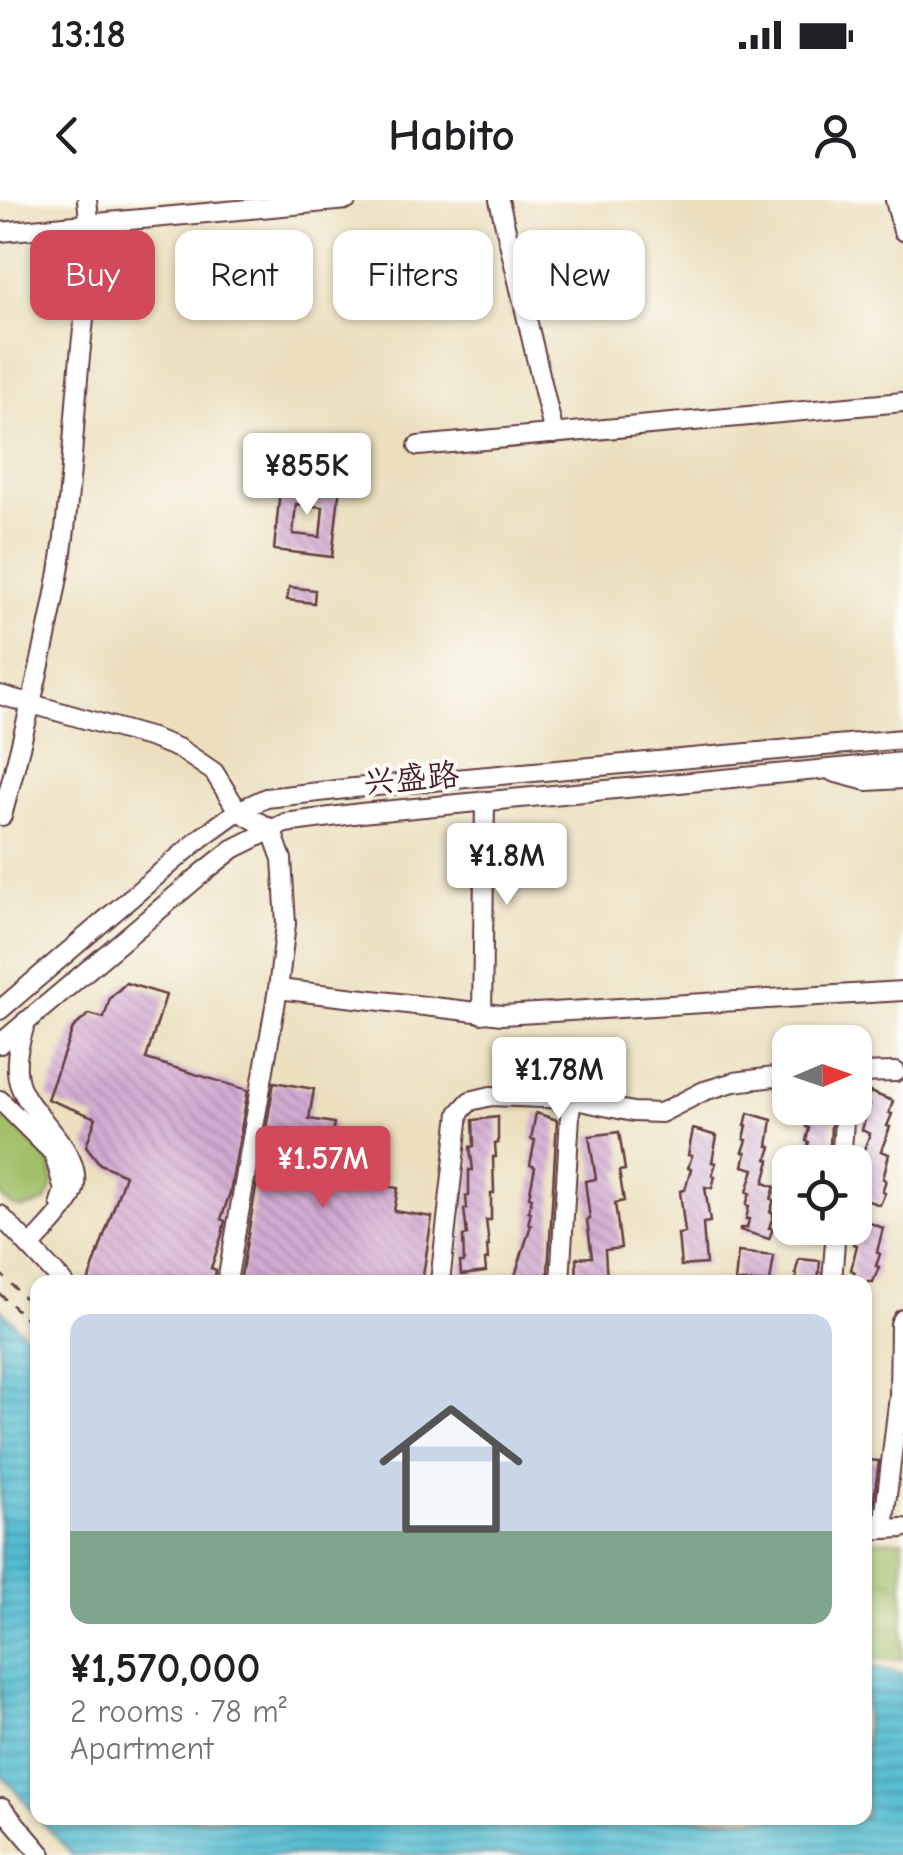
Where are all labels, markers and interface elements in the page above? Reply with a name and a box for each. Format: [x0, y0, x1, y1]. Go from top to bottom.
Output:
text: 13:18 [50, 13, 126, 57]
icon: back [40, 108, 95, 163]
icon: person [808, 108, 863, 163]
text: Habito [388, 109, 515, 161]
chip: Buy [30, 230, 155, 320]
chip: Rent [175, 230, 313, 320]
chip: Filters [333, 230, 493, 320]
chip: New [513, 230, 645, 320]
pin: ¥855K [237, 433, 377, 518]
text: ¥855K [265, 447, 349, 484]
street label: 兴盛路 [362, 756, 460, 801]
pin: ¥1.8M [437, 823, 577, 908]
text: ¥1.8M [469, 837, 545, 874]
north arrow [772, 1025, 872, 1125]
map controls [772, 1025, 872, 1245]
pin: ¥1.78M [478, 1037, 640, 1122]
text: ¥1.78M [514, 1051, 604, 1088]
pin: ¥1.57M [242, 1126, 404, 1211]
text: ¥1.57M [277, 1140, 369, 1177]
button: locate [772, 1145, 872, 1245]
icon: home [361, 1379, 541, 1559]
text: ¥1,570,000 [70, 1644, 261, 1693]
text: 2 rooms · 78 m² [70, 1693, 287, 1730]
text: Apartment [70, 1730, 213, 1767]

